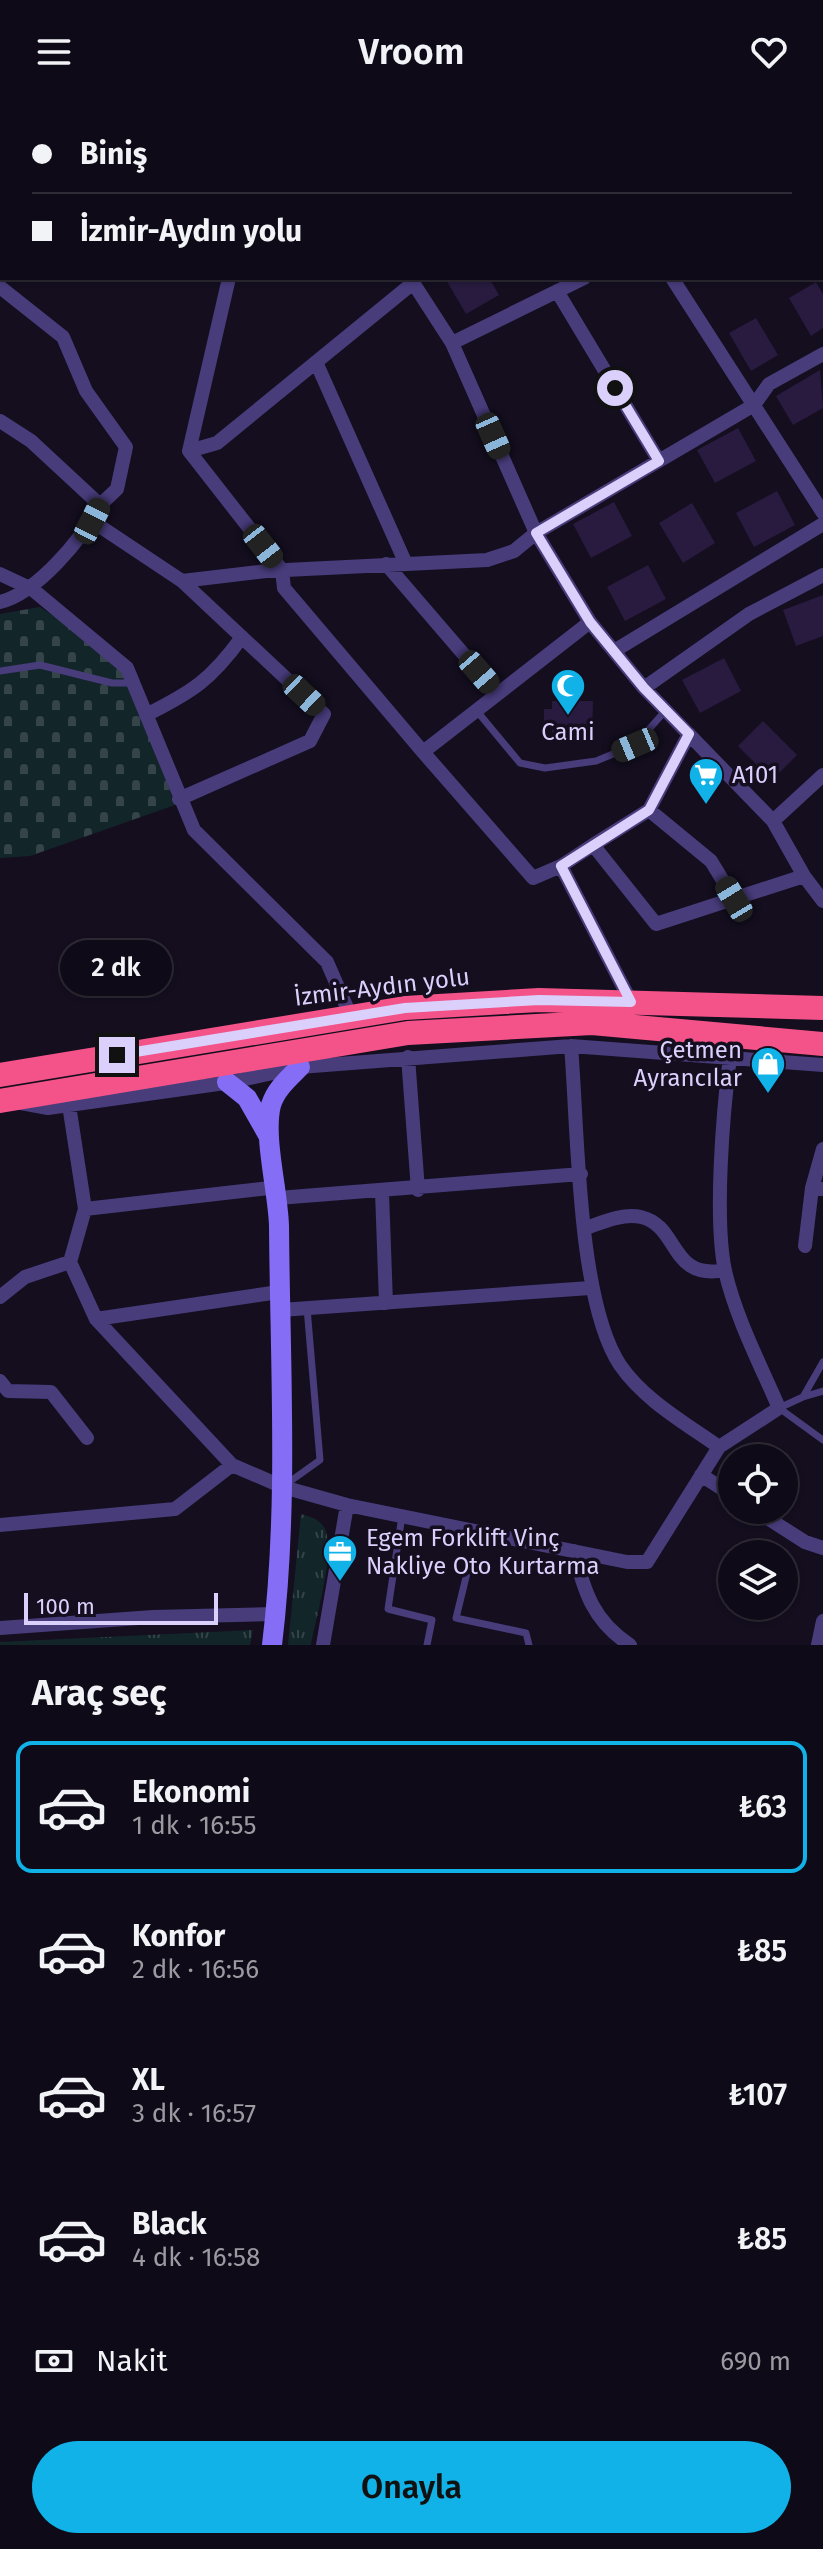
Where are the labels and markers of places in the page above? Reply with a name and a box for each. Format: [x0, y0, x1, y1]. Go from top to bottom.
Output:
mosque icon: Cami [549, 667, 587, 717]
place label: Cami [541, 718, 595, 746]
supermarket icon: A101 [687, 756, 725, 806]
place label: A101 [732, 761, 778, 789]
place label: Çetmen Ayrancılar [633, 1036, 743, 1092]
shop icon: Çetmen Ayrancılar [749, 1045, 787, 1095]
place label: Egem Forklift Vinç Nakliye Oto Kurtarma [366, 1524, 600, 1580]
office icon: Egem Forklift Vinç Nakliye Oto Kurtarma [321, 1533, 359, 1583]

